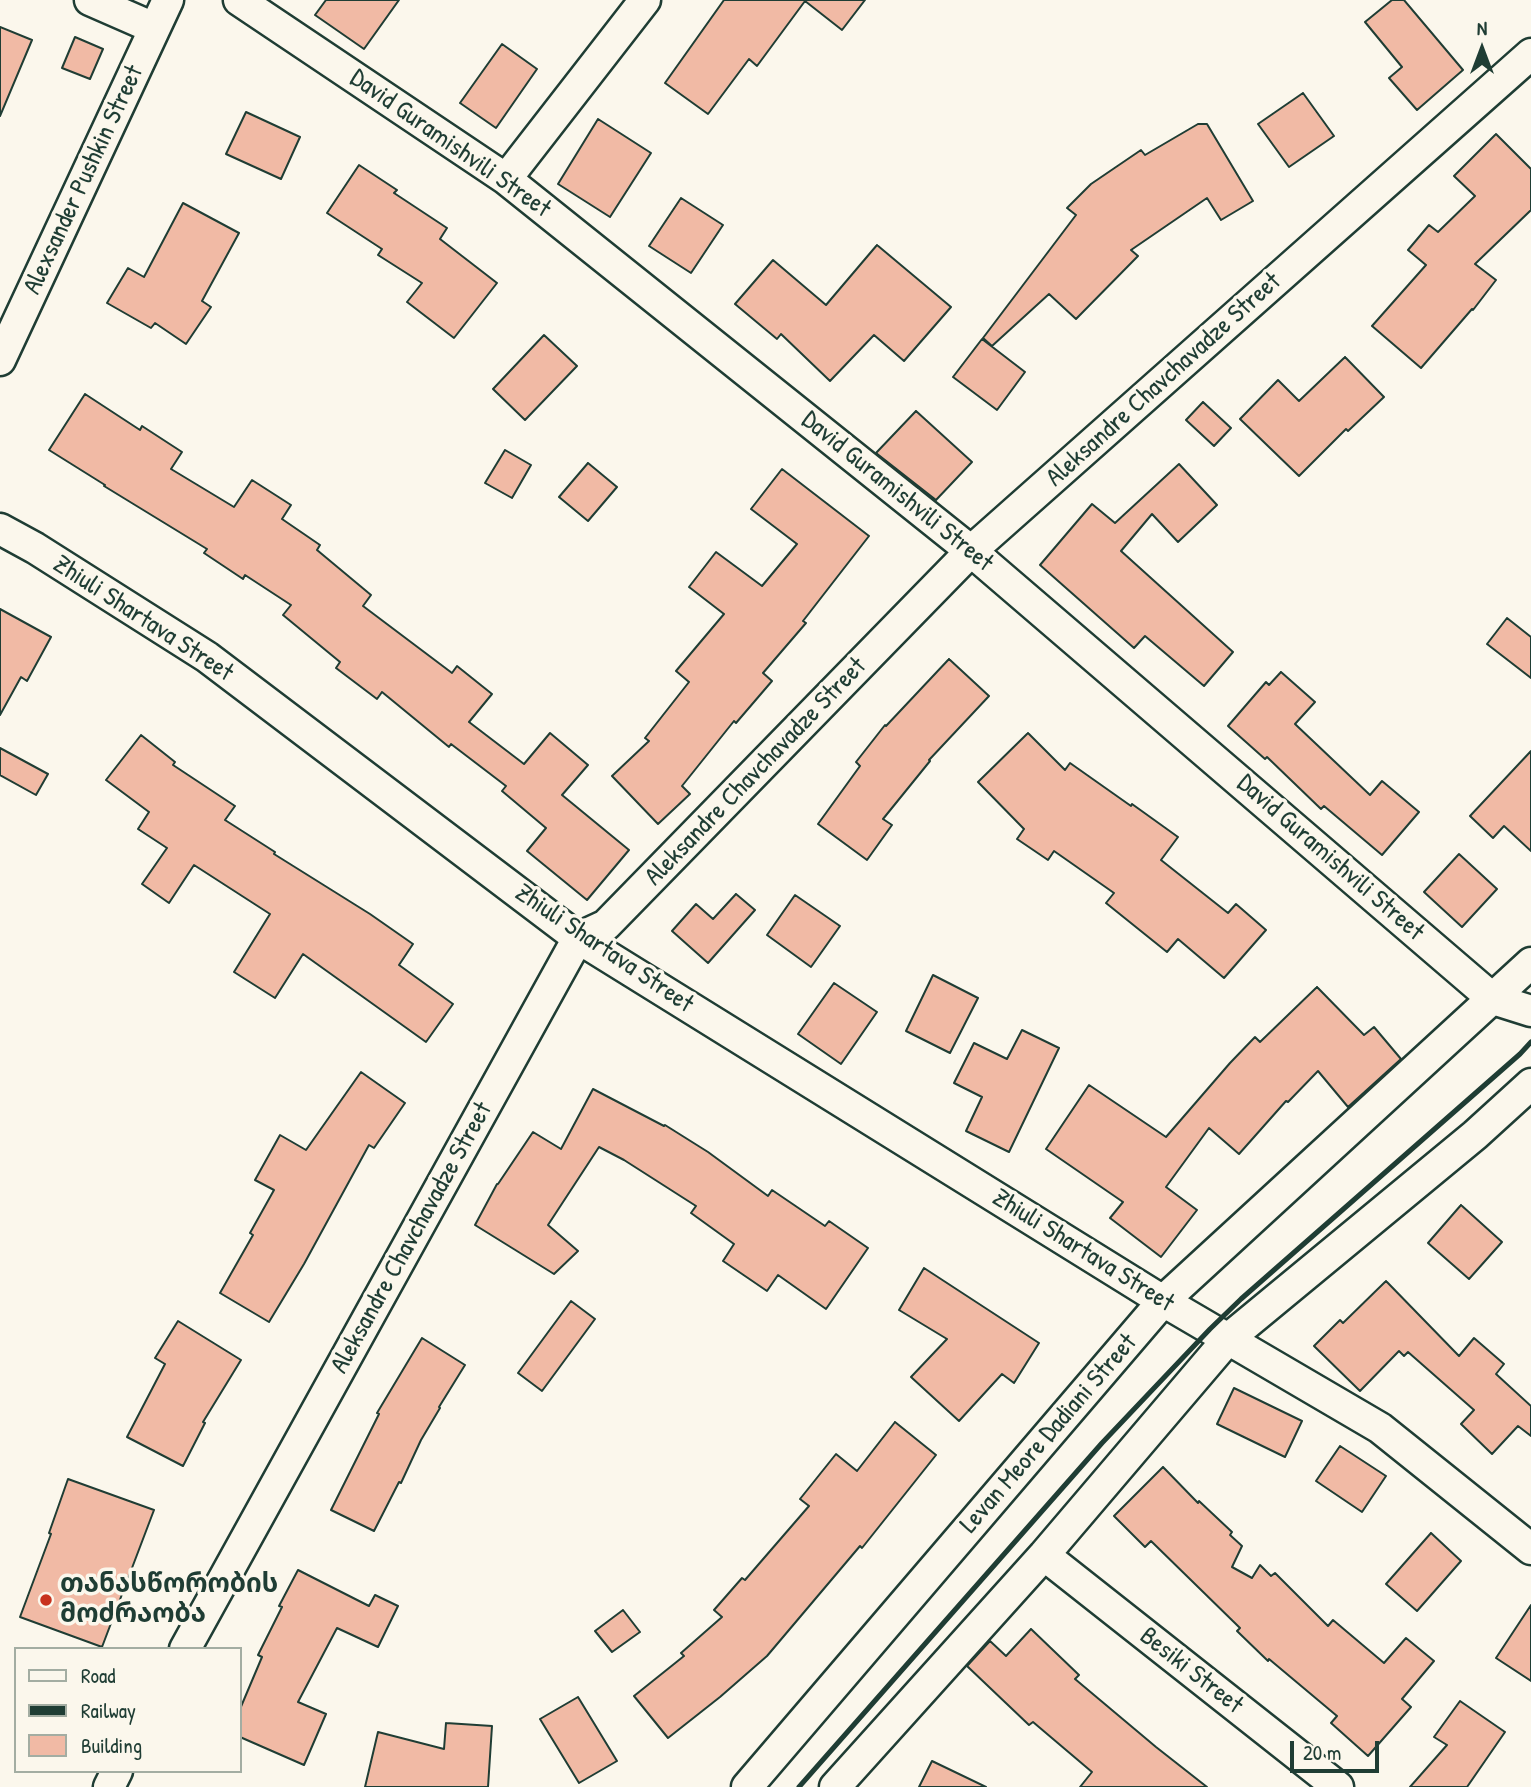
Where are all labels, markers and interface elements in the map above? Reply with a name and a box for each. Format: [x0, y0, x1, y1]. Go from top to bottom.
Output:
north arrow [1447, 14, 1517, 84]
text: N [1477, 15, 1487, 41]
street label: Alexsander Pushkin Street [17, 61, 151, 299]
street label: David Guramishvili Street [344, 63, 556, 225]
street label: Aleksandre Chavchavadze Street [1040, 266, 1288, 494]
street label: David Guramishvili Street [795, 405, 999, 579]
street label: Zhiuli Shartava Street [47, 549, 239, 689]
street label: Aleksandre Chavchavadze Street [639, 652, 873, 892]
street label: David Guramishvili Street [1230, 768, 1430, 948]
street label: Zhiuli Shartava Street [509, 878, 699, 1020]
street label: Aleksandre Chavchavadze Street [324, 1097, 500, 1379]
street label: Zhiuli Shartava Street [986, 1183, 1180, 1319]
street label: Levan Meore Dadiani Street [954, 1328, 1144, 1540]
place label: თანასწორობის მოძრაობა [60, 1569, 278, 1630]
marker: თანასწორობის მოძრაობა [38, 1592, 54, 1608]
street label: Besiki Street [1133, 1621, 1249, 1721]
legend [14, 1647, 242, 1773]
text: Road [81, 1661, 115, 1690]
text: Railway [81, 1696, 136, 1725]
scale bar [1293, 1728, 1382, 1772]
text: Building [81, 1731, 142, 1760]
text: 20 m [1303, 1738, 1341, 1767]

